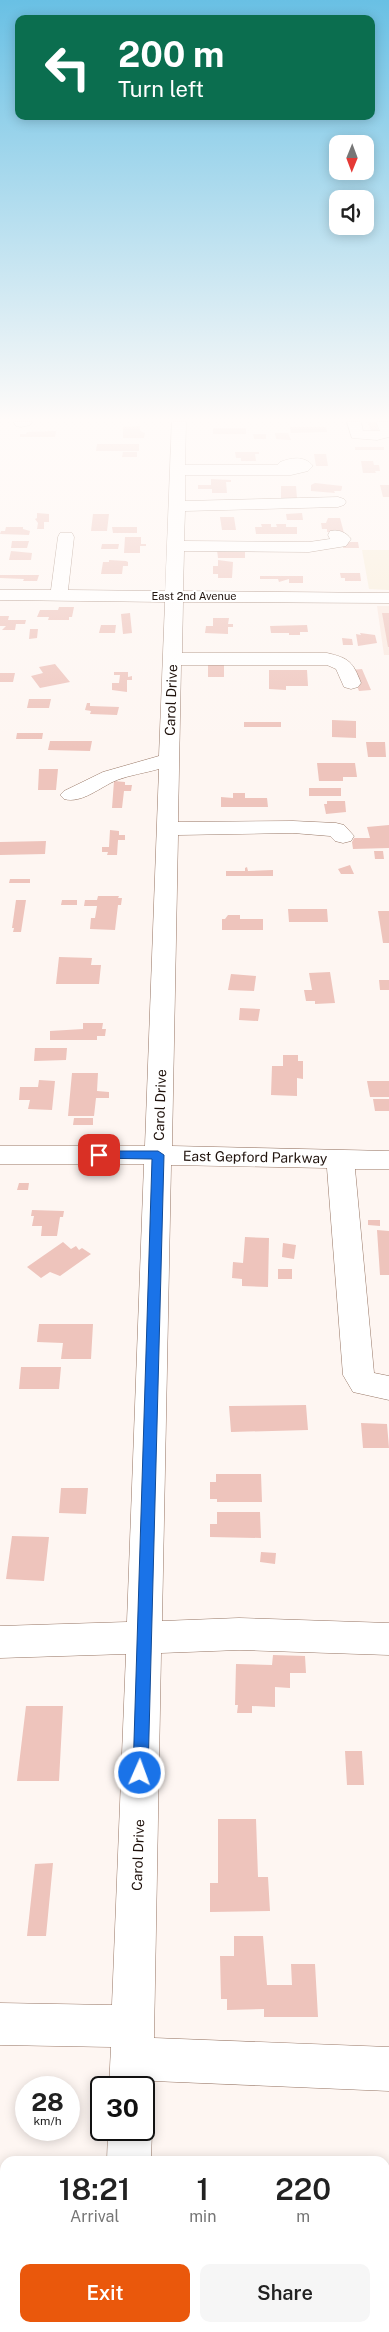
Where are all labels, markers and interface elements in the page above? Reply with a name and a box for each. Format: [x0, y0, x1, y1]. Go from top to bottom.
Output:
text: 200 m [118, 34, 224, 75]
icon: left [35, 35, 100, 100]
text: Turn left [118, 76, 204, 102]
north arrow [329, 135, 374, 180]
map controls [329, 135, 374, 235]
button: sound [329, 190, 374, 235]
street label: East 2nd Avenue [151, 590, 237, 602]
street label: Carol Drive [162, 664, 180, 736]
street label: Carol Drive [151, 1069, 169, 1141]
pin [78, 1134, 120, 1176]
icon: arrive [85, 1141, 113, 1169]
street label: East Gepford Parkway [183, 1148, 328, 1166]
position arrow [113, 1746, 165, 1798]
street label: Carol Drive [129, 1819, 147, 1891]
speed limit sign: 30 [90, 2076, 155, 2141]
text: 28 [31, 2087, 64, 2117]
text: km/h [33, 2114, 62, 2128]
text: 18:21 [59, 2171, 130, 2207]
text: 1 [197, 2171, 209, 2207]
text: 220 [275, 2171, 331, 2207]
text: Arrival [70, 2207, 119, 2226]
text: min [189, 2207, 216, 2226]
text: m [296, 2207, 310, 2226]
button: Exit [20, 2264, 190, 2322]
button: Share [200, 2264, 370, 2322]

